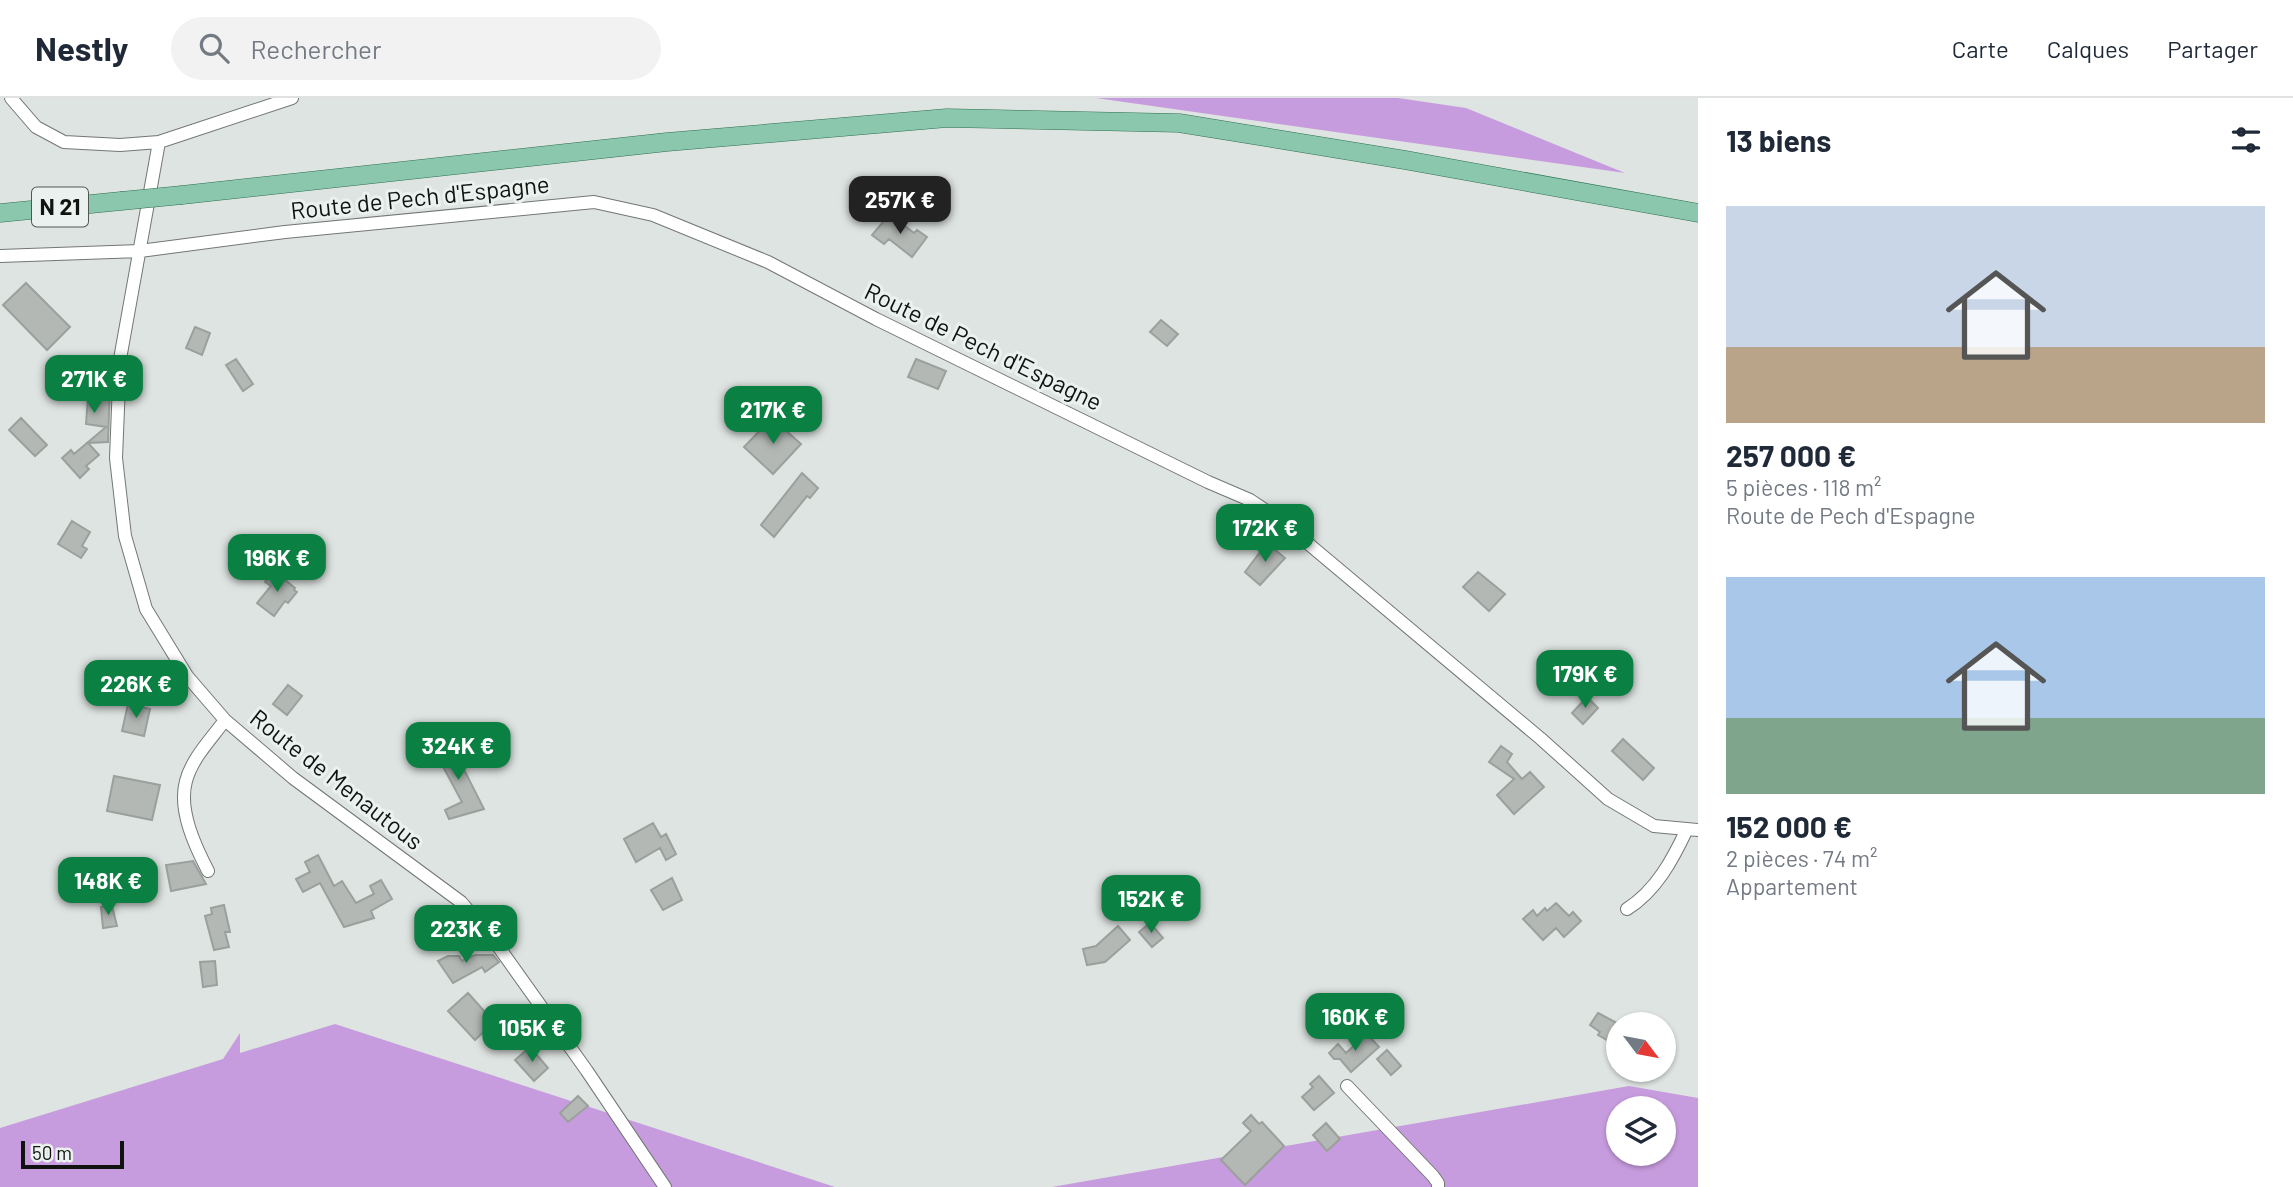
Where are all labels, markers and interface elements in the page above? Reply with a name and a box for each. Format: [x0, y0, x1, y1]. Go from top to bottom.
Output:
search box [171, 17, 661, 80]
text: Nestly [35, 28, 129, 68]
icon: search [195, 29, 233, 67]
text: Rechercher [251, 33, 381, 64]
text: Carte [1952, 34, 2009, 63]
text: Calques [2047, 34, 2129, 63]
text: Partager [2167, 34, 2258, 63]
icon: filters [2227, 121, 2265, 159]
text: 13 biens [1726, 122, 1831, 158]
street label: Route de Pech d'Espagne [289, 168, 551, 225]
pin: 257K € [843, 176, 957, 236]
text: 257K € [865, 185, 935, 213]
road number: N 21 [32, 188, 88, 226]
icon: home [1933, 252, 2059, 378]
street label: Route de Pech d'Espagne [860, 276, 1107, 416]
pin: 271K € [37, 356, 151, 415]
text: 271K € [61, 364, 127, 392]
pin: 217K € [716, 386, 830, 446]
text: 217K € [740, 395, 806, 423]
text: 257 000 € [1726, 437, 1856, 473]
text: 5 pièces · 118 m² [1726, 473, 1882, 501]
text: Route de Pech d'Espagne [1726, 501, 1975, 529]
pin: 172K € [1208, 504, 1322, 564]
text: 172K € [1232, 513, 1298, 541]
pin: 196K € [220, 534, 334, 594]
text: 196K € [244, 543, 310, 571]
icon: home [1933, 623, 2059, 749]
pin: 179K € [1528, 650, 1642, 710]
text: 179K € [1552, 659, 1618, 687]
pin: 226K € [79, 660, 193, 720]
text: 226K € [100, 669, 172, 697]
street label: Route de Menautous [245, 702, 429, 855]
pin: 324K € [401, 722, 515, 782]
text: 324K € [422, 731, 494, 759]
text: 152 000 € [1726, 808, 1852, 844]
text: 2 pièces · 74 m² [1726, 844, 1877, 872]
pin: 148K € [51, 858, 165, 917]
text: 148K € [74, 866, 142, 894]
text: Appartement [1726, 872, 1858, 900]
pin: 152K € [1094, 876, 1208, 935]
text: 152K € [1118, 884, 1185, 912]
pin: 223K € [409, 906, 523, 965]
text: 223K € [430, 914, 502, 942]
pin: 160K € [1298, 993, 1412, 1053]
text: 160K € [1321, 1002, 1389, 1030]
pin: 105K € [475, 1004, 589, 1064]
north arrow [1606, 1012, 1676, 1082]
map controls [1606, 1012, 1676, 1166]
text: 105K € [498, 1013, 566, 1041]
button: layers [1606, 1096, 1676, 1166]
scale bar [21, 1138, 124, 1170]
text: 50 m [32, 1141, 72, 1164]

